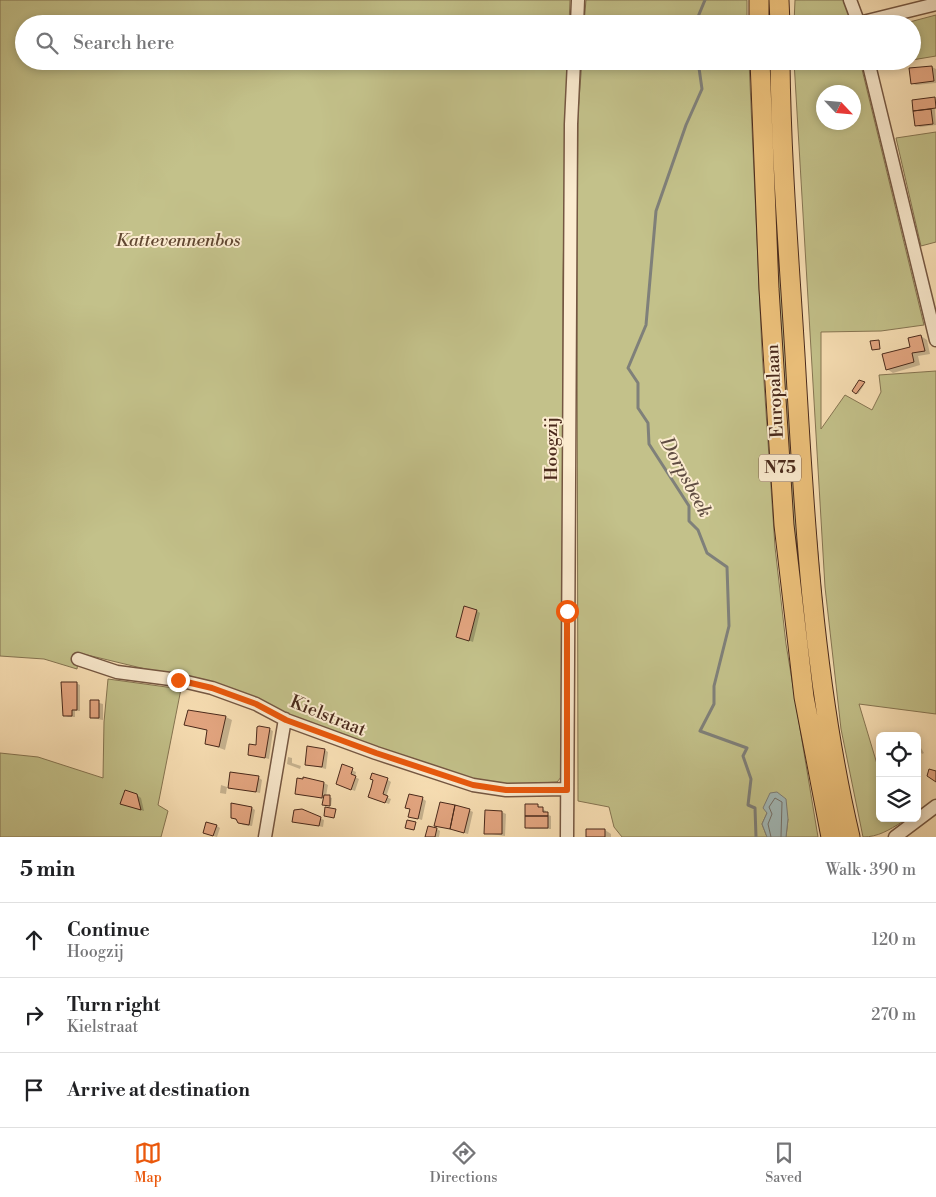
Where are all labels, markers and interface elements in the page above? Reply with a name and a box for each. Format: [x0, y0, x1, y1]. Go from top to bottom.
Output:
search box [15, 15, 921, 70]
icon: search [33, 29, 61, 57]
text: Search here [73, 31, 174, 55]
north arrow [816, 85, 861, 130]
park label: Kattevennenbos [116, 229, 241, 252]
street label: Europalaan [761, 343, 789, 439]
street label: Hoogzij [540, 417, 563, 481]
water label: Dorpsbeek [654, 432, 717, 522]
road number: N75 [759, 454, 801, 482]
route start [556, 600, 579, 623]
route end [167, 669, 190, 692]
street label: Kielstraat [287, 690, 370, 742]
map controls [876, 732, 921, 822]
button: locate [876, 732, 921, 777]
button: layers [876, 777, 921, 822]
text: 5 min [20, 857, 75, 883]
text: Walk · 390 m [826, 860, 916, 880]
text: Continue [67, 918, 150, 942]
icon: ahead [20, 926, 48, 954]
text: 120 m [872, 930, 916, 950]
text: Hoogzij [67, 942, 124, 962]
text: Turn right [67, 993, 160, 1017]
icon: right [20, 1001, 48, 1029]
text: 270 m [871, 1005, 916, 1025]
text: Kielstraat [67, 1017, 138, 1037]
icon: arrive [20, 1076, 48, 1104]
text: Arrive at destination [67, 1078, 250, 1102]
tab: Map [134, 1139, 162, 1187]
tab: Directions [430, 1139, 497, 1187]
tab: Saved [765, 1139, 802, 1187]

